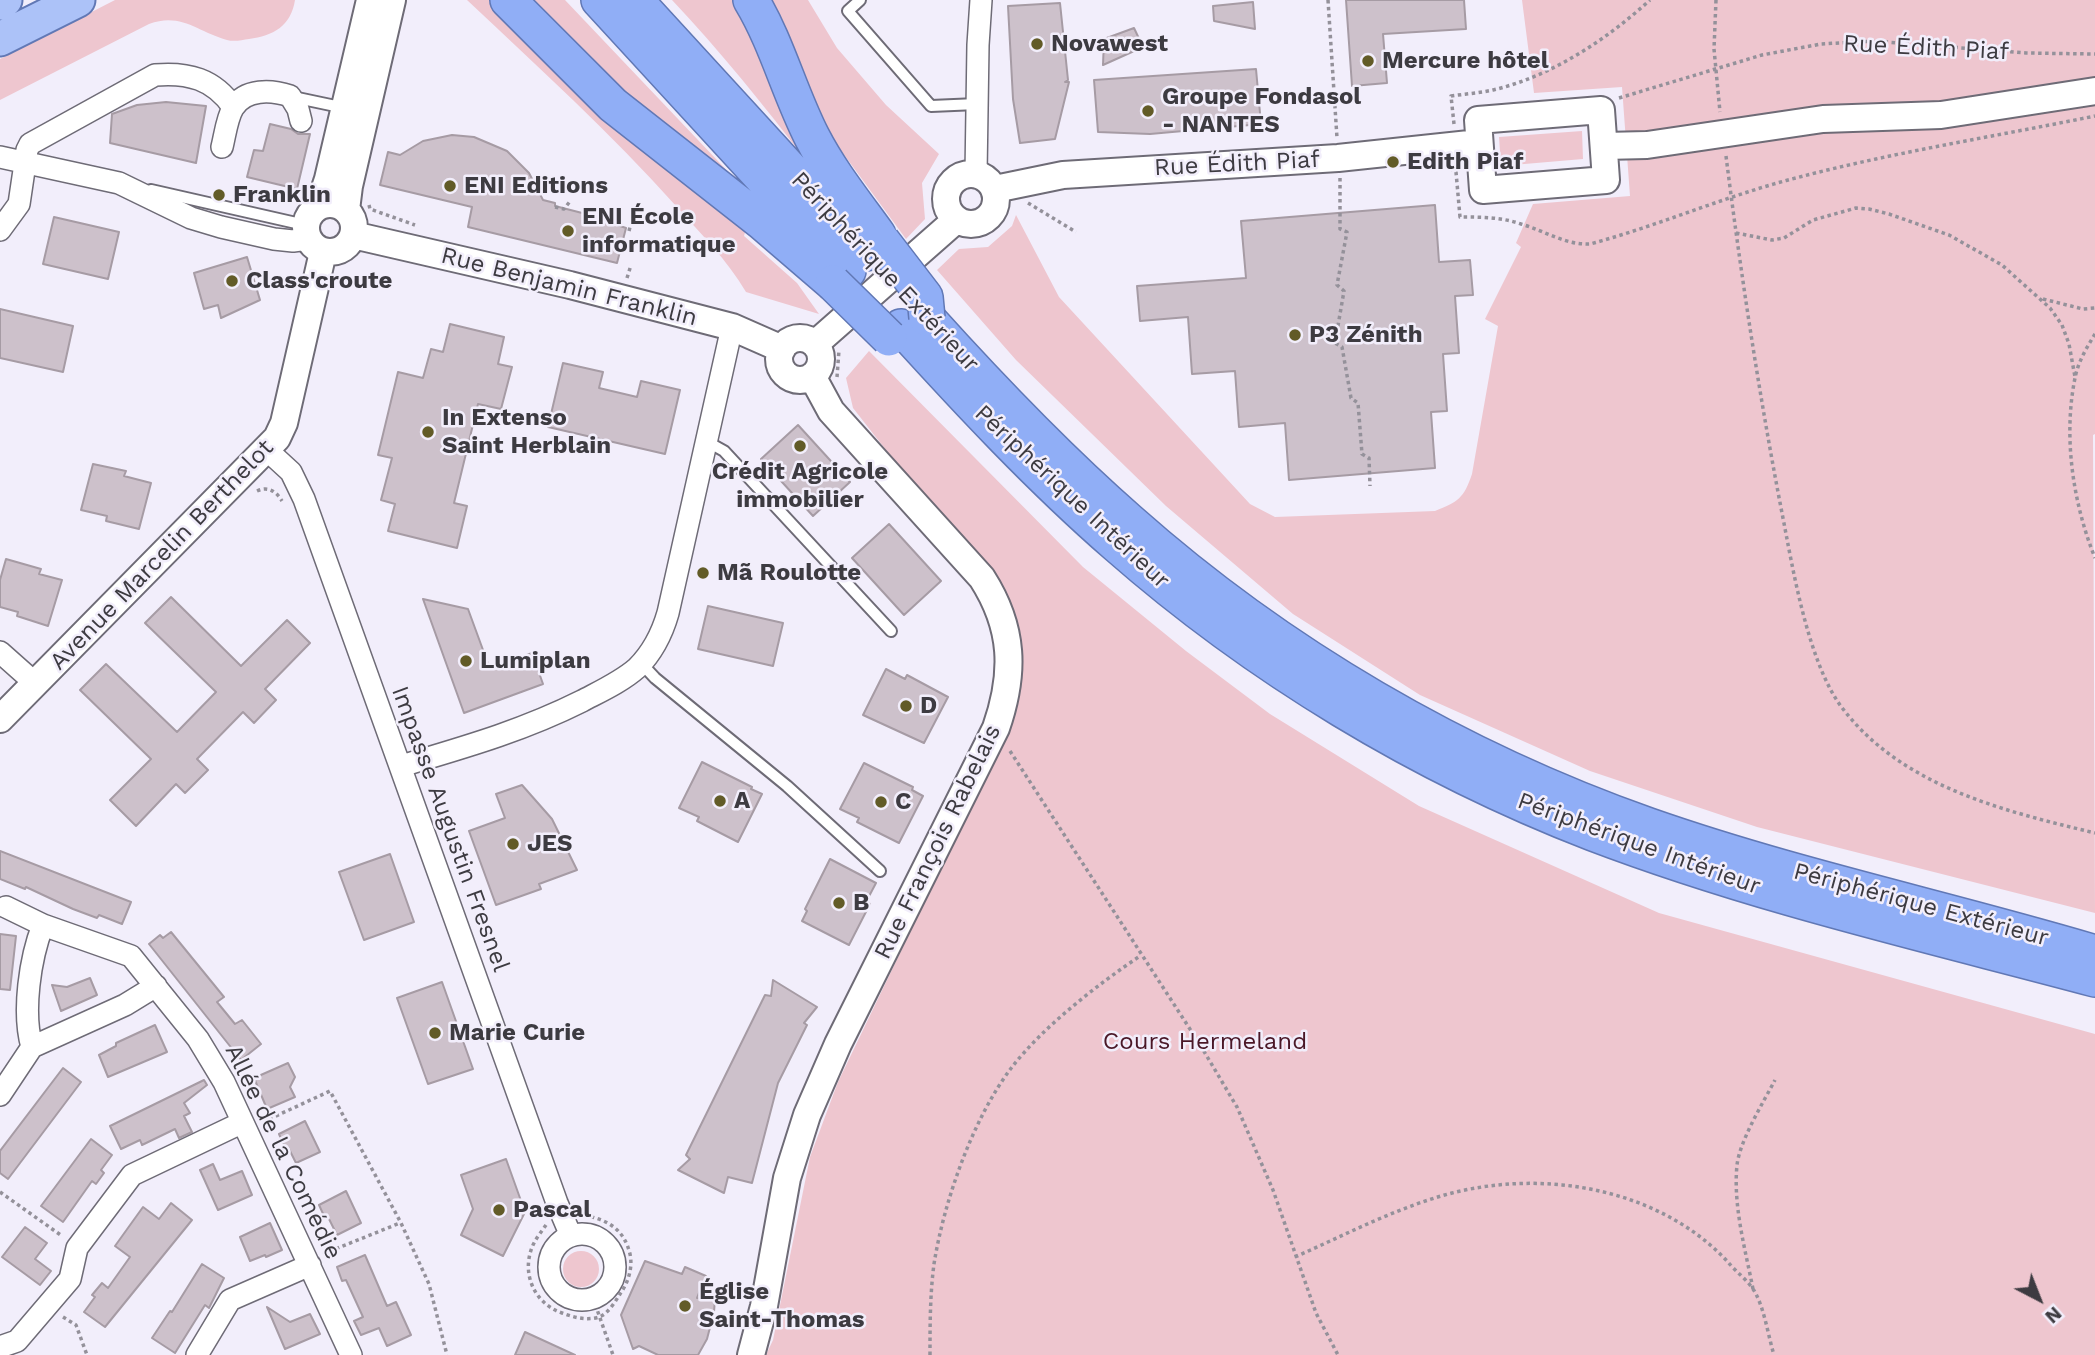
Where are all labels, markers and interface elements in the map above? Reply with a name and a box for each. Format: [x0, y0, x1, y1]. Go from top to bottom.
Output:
street label: Rue Édith Piaf [1842, 29, 2010, 67]
place label: Novawest [1051, 30, 1168, 58]
marker: Novawest [1029, 36, 1045, 52]
place label: Mercure hôtel [1382, 47, 1549, 75]
marker: Mercure hôtel [1360, 53, 1376, 69]
place label: Groupe Fondasol - NANTES [1162, 83, 1361, 139]
marker: Groupe Fondasol - NANTES [1140, 103, 1156, 119]
street label: Rue Édith Piaf [1153, 145, 1321, 183]
place label: Edith Piaf [1407, 148, 1523, 176]
marker: Edith Piaf [1385, 154, 1401, 170]
street label: Périphérique Extérieur [785, 166, 985, 378]
place label: ENI Editions [464, 172, 608, 200]
marker: ENI Editions [442, 178, 458, 194]
place label: Franklin [233, 181, 331, 209]
marker: Franklin [211, 187, 227, 203]
place label: ENI École informatique [582, 203, 736, 259]
marker: ENI École informatique [560, 223, 576, 239]
street label: Rue Benjamin Franklin [438, 241, 700, 333]
place label: Class'croute [246, 267, 392, 295]
marker: Class'croute [224, 273, 240, 289]
place label: P3 Zénith [1309, 321, 1423, 349]
marker: P3 Zénith [1287, 327, 1303, 343]
street label: Périphérique Intérieur [968, 399, 1176, 595]
place label: In Extenso Saint Herblain [442, 404, 611, 460]
marker: In Extenso Saint Herblain [420, 424, 436, 440]
street label: Avenue Marcelin Berthelot [44, 434, 280, 676]
marker: Crédit Agricole immobilier [792, 438, 808, 454]
place label: Crédit Agricole immobilier [712, 458, 888, 514]
place label: Mã Roulotte [717, 559, 861, 587]
marker: Mã Roulotte [695, 565, 711, 581]
place label: Lumiplan [480, 647, 591, 675]
marker: Lumiplan [458, 653, 474, 669]
street label: Impasse Augustin Fresnel [385, 682, 515, 976]
place label: D [920, 692, 937, 720]
marker: D [898, 698, 914, 714]
street label: Rue François Rabelais [869, 720, 1007, 964]
place label: A [734, 787, 750, 815]
street label: Périphérique Intérieur [1514, 787, 1764, 901]
place label: C [895, 788, 911, 816]
marker: A [712, 793, 728, 809]
marker: C [873, 794, 889, 810]
place label: JES [527, 830, 572, 858]
marker: JES [505, 836, 521, 852]
street label: Périphérique Extérieur [1790, 857, 2052, 953]
place label: B [853, 889, 869, 917]
marker: B [831, 895, 847, 911]
place label: Marie Curie [449, 1019, 585, 1047]
marker: Marie Curie [427, 1025, 443, 1041]
park label: Cours Hermeland [1103, 1028, 1307, 1056]
street label: Allée de la Comédie [218, 1040, 348, 1264]
place label: Pascal [513, 1196, 591, 1224]
marker: Pascal [491, 1202, 507, 1218]
north arrow [2004, 1264, 2074, 1334]
place label: Église Saint-Thomas [699, 1278, 865, 1334]
marker: Église Saint-Thomas [677, 1298, 693, 1314]
text: N [2040, 1302, 2066, 1328]

